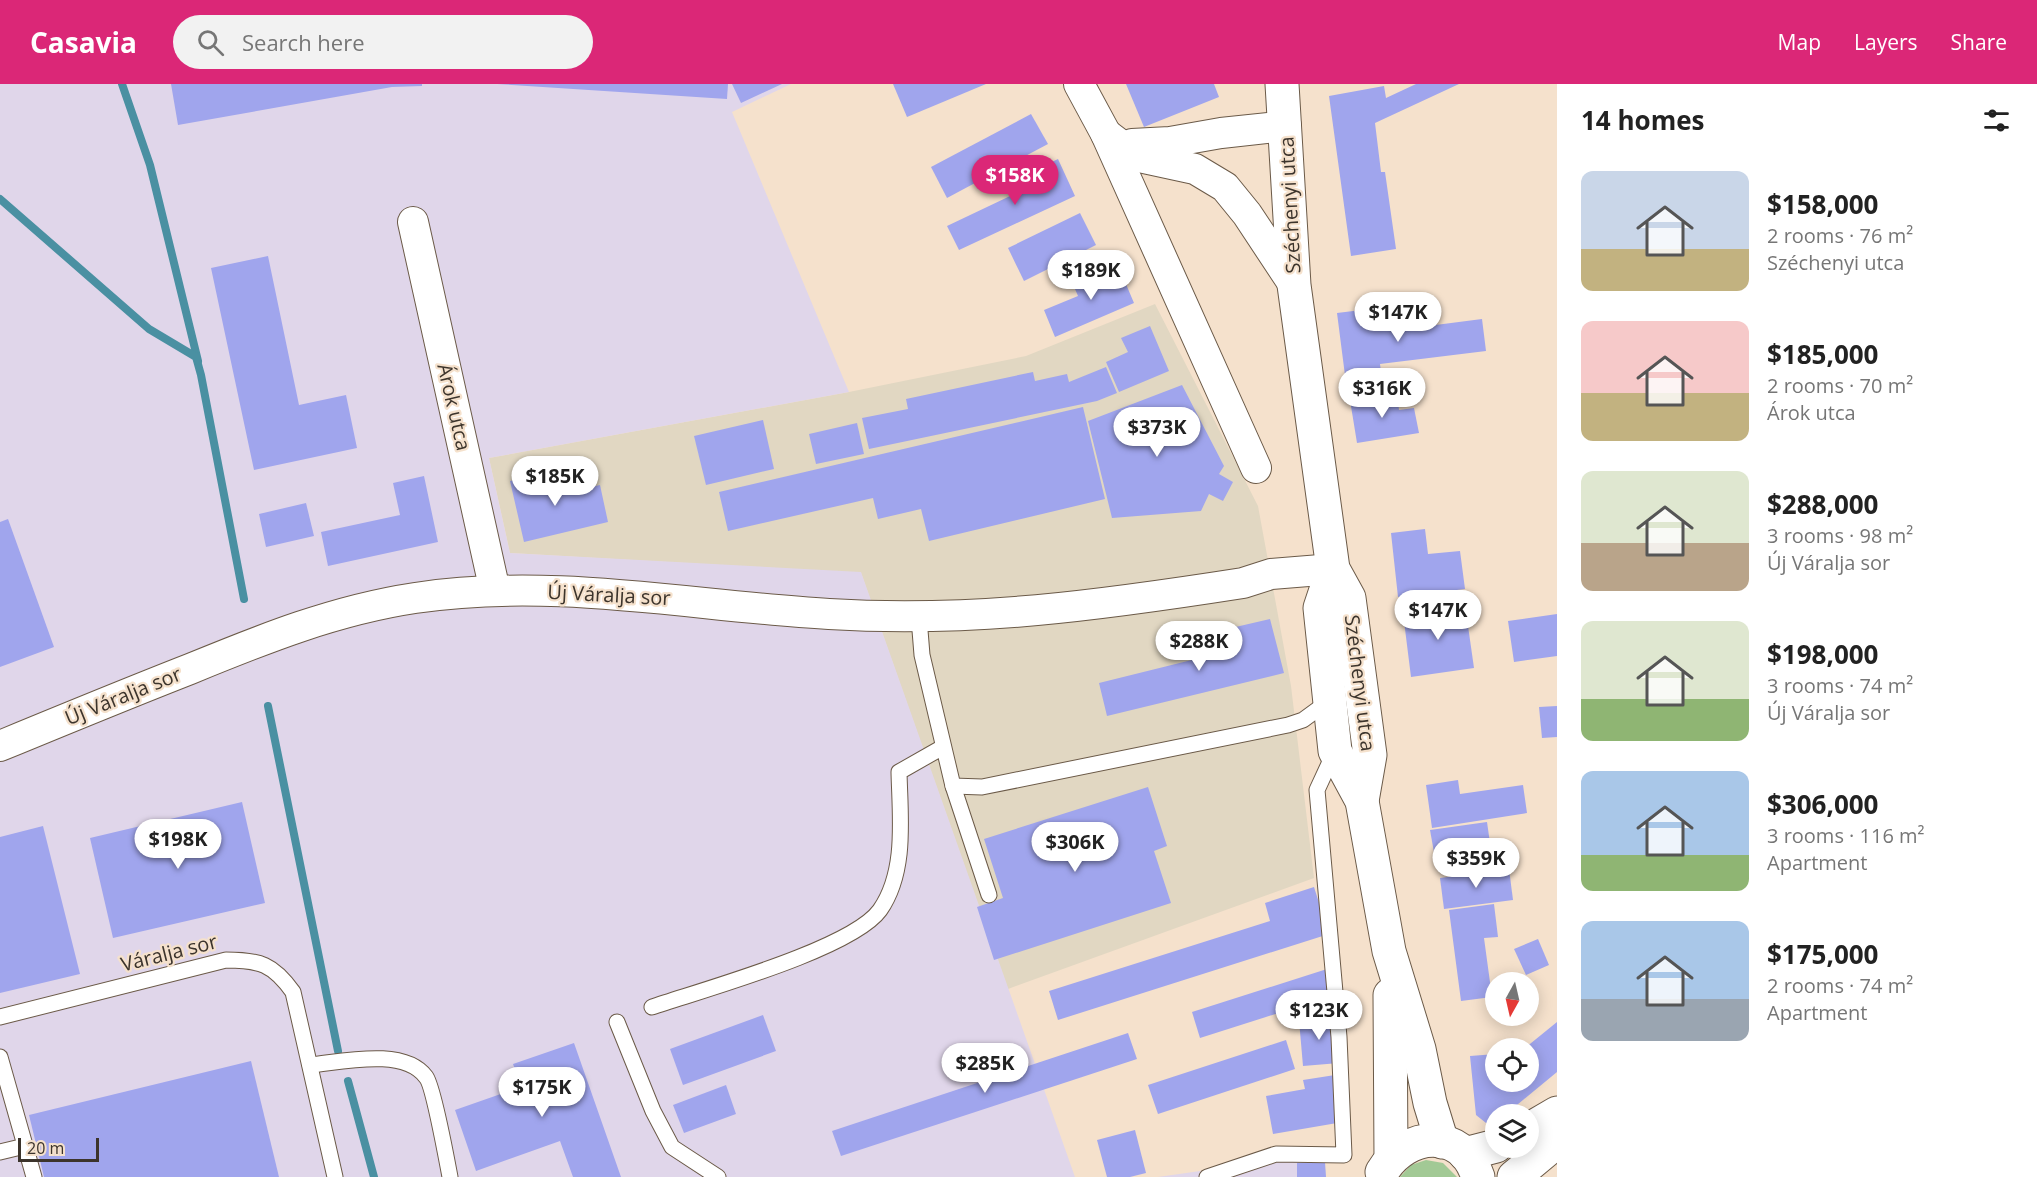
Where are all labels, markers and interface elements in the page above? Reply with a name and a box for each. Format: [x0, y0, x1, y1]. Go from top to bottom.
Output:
search box [173, 15, 593, 69]
text: Casavia [30, 23, 137, 61]
icon: search [194, 26, 227, 59]
text: Search here [242, 27, 365, 57]
text: Map [1778, 28, 1821, 56]
text: Layers [1854, 28, 1918, 56]
text: Share [1951, 28, 2007, 56]
text: 14 homes [1581, 102, 1705, 138]
icon: filters [1980, 104, 2013, 137]
street label: Széchenyi utca [1272, 136, 1307, 274]
pin: $158K [973, 155, 1057, 206]
text: $158K [985, 161, 1045, 188]
text: $158,000 [1767, 186, 1878, 222]
icon: home [1629, 195, 1701, 267]
text: 2 rooms · 76 m² [1767, 222, 1913, 249]
text: Széchenyi utca [1767, 249, 1904, 276]
pin: $189K [1049, 250, 1133, 301]
text: $189K [1061, 256, 1121, 283]
pin: $147K [1356, 292, 1440, 343]
text: $147K [1368, 298, 1428, 325]
text: $185,000 [1767, 336, 1878, 372]
icon: home [1629, 345, 1701, 417]
street label: Árok utca [431, 361, 478, 453]
pin: $316K [1340, 368, 1424, 419]
text: 2 rooms · 70 m² [1767, 372, 1913, 399]
text: $316K [1352, 374, 1412, 401]
text: Árok utca [1767, 399, 1856, 426]
pin: $373K [1115, 407, 1199, 458]
text: $373K [1127, 413, 1187, 440]
pin: $185K [513, 456, 597, 507]
text: $185K [525, 462, 585, 489]
text: $288,000 [1767, 486, 1878, 522]
icon: home [1629, 495, 1701, 567]
text: 3 rooms · 98 m² [1767, 522, 1913, 549]
text: Új Váralja sor [1767, 549, 1890, 576]
street label: Új Váralja sor [547, 578, 671, 611]
pin: $147K [1396, 590, 1480, 641]
text: $147K [1408, 596, 1468, 623]
street label: Széchenyi utca [1339, 613, 1382, 753]
pin: $288K [1157, 621, 1241, 672]
text: $288K [1169, 627, 1229, 654]
text: $198,000 [1767, 636, 1878, 672]
icon: home [1629, 645, 1701, 717]
street label: Új Váralja sor [61, 660, 185, 731]
text: 3 rooms · 74 m² [1767, 672, 1913, 699]
text: Új Váralja sor [1767, 699, 1890, 726]
text: $306,000 [1767, 786, 1878, 822]
icon: home [1629, 795, 1701, 867]
pin: $198K [136, 819, 220, 870]
pin: $306K [1033, 822, 1117, 873]
text: 3 rooms · 116 m² [1767, 822, 1925, 849]
text: $198K [148, 825, 208, 852]
text: $306K [1045, 828, 1105, 855]
pin: $359K [1434, 838, 1518, 889]
text: $359K [1446, 844, 1506, 871]
text: Apartment [1767, 849, 1867, 876]
street label: Váralja sor [118, 928, 220, 978]
text: $175,000 [1767, 936, 1878, 972]
icon: home [1629, 945, 1701, 1017]
north arrow [1485, 972, 1539, 1026]
map controls [1485, 972, 1539, 1158]
text: 2 rooms · 74 m² [1767, 972, 1913, 999]
pin: $123K [1277, 990, 1361, 1041]
text: $123K [1289, 996, 1349, 1023]
text: Apartment [1767, 999, 1867, 1026]
button: locate [1485, 1038, 1539, 1092]
pin: $285K [943, 1043, 1027, 1094]
text: $285K [955, 1049, 1015, 1076]
pin: $175K [500, 1067, 584, 1118]
text: $175K [512, 1073, 572, 1100]
button: layers [1485, 1104, 1539, 1158]
scale bar [18, 1135, 99, 1162]
text: 20 m [27, 1137, 64, 1159]

